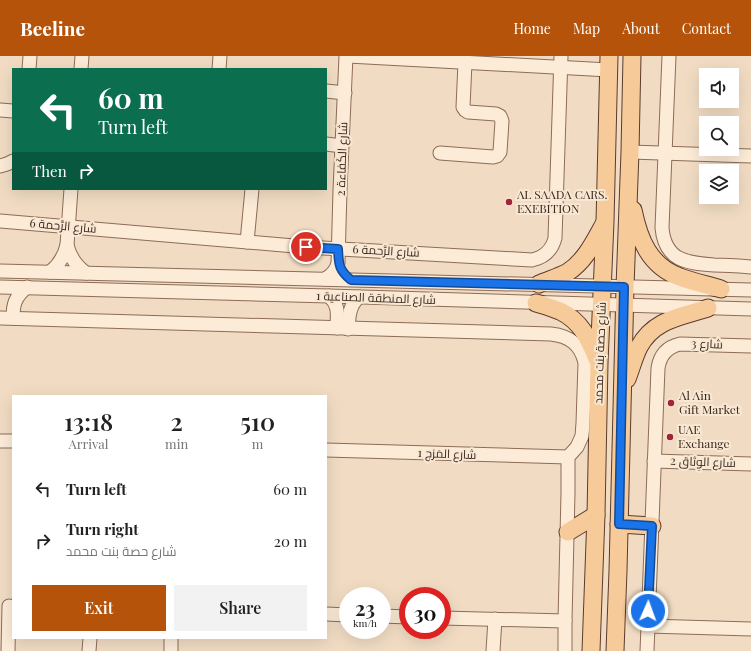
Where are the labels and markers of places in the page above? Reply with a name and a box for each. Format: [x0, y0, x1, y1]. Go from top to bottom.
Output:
place label: AL SAADA CARS. EXEBITION [516, 186, 608, 216]
marker: AL SAADA CARS. EXEBITION [504, 197, 514, 207]
pin [289, 230, 323, 264]
place label: Al Ain Gift Market [678, 387, 741, 417]
marker: Al Ain Gift Market [666, 398, 676, 408]
place label: UAE Exchange [678, 421, 730, 451]
marker: UAE Exchange [665, 432, 675, 442]

